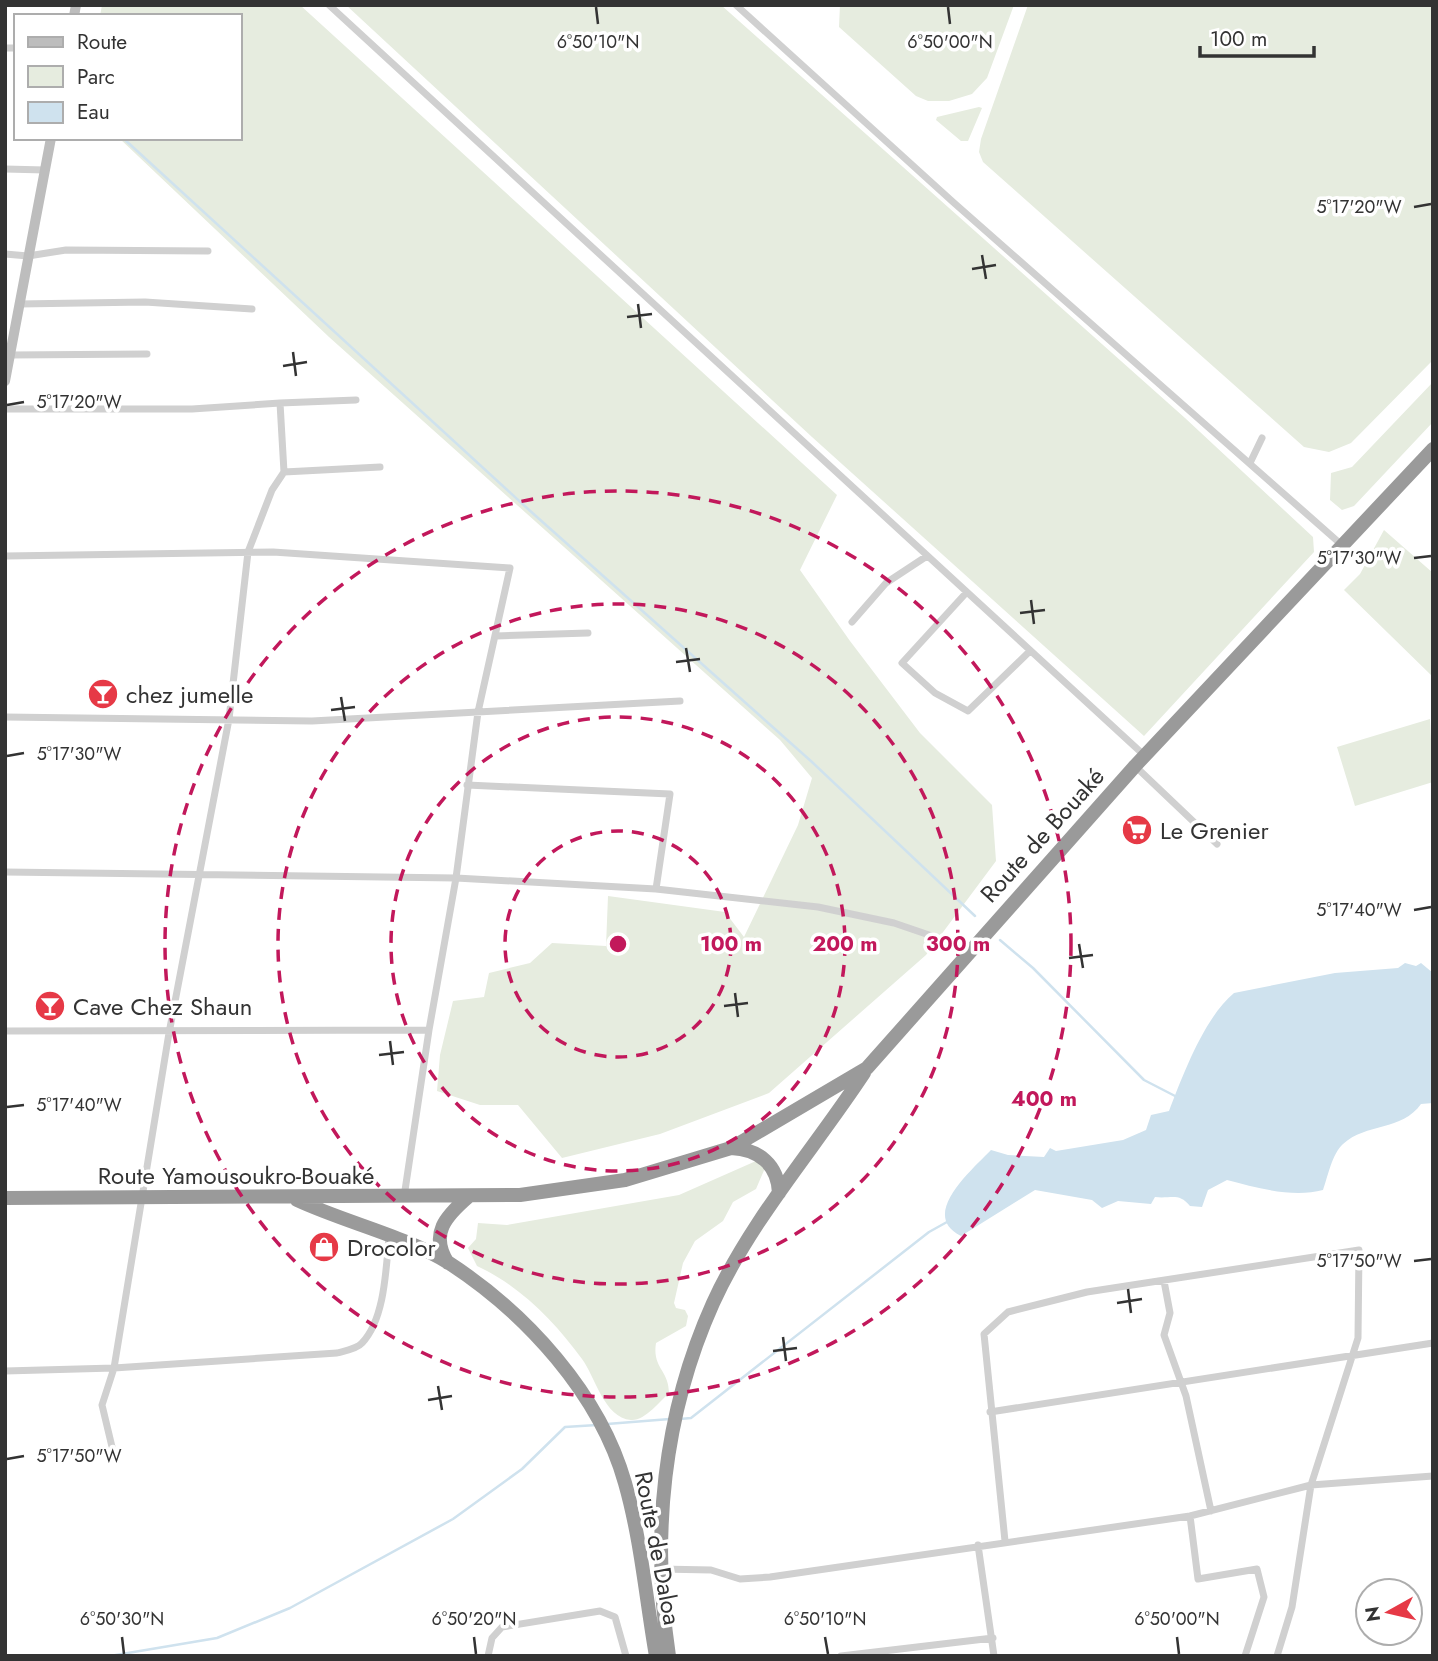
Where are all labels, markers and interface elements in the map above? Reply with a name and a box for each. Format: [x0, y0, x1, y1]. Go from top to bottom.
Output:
legend [14, 14, 242, 140]
scale bar [1200, 14, 1314, 58]
text: 100 m [1210, 24, 1267, 54]
text: Route [77, 27, 127, 57]
text: 6°50'10"N [557, 29, 639, 55]
text: 6°50'00"N [907, 29, 993, 55]
text: Parc [77, 62, 115, 92]
text: Eau [77, 97, 110, 127]
text: 5°17'20"W [1316, 194, 1402, 220]
text: 5°17'20"W [36, 389, 122, 415]
text: 5°17'30"W [1317, 545, 1402, 571]
bar icon: chez jumelle [86, 677, 120, 711]
place label: chez jumelle [126, 677, 253, 712]
text: 5°17'30"W [37, 741, 122, 767]
street label: Route de Bouaké [972, 760, 1112, 910]
supermarket icon: Le Grenier [1120, 813, 1154, 847]
place label: Le Grenier [1160, 813, 1269, 848]
text: 5°17'40"W [1316, 897, 1402, 923]
text: 100 m [700, 929, 762, 959]
text: 200 m [812, 929, 878, 959]
text: 300 m [926, 929, 990, 959]
centre of rings [606, 932, 630, 956]
bar icon: Cave Chez Shaun [33, 989, 67, 1023]
place label: Cave Chez Shaun [73, 989, 252, 1024]
text: 400 m [1011, 1084, 1077, 1114]
text: 5°17'40"W [36, 1092, 122, 1118]
street label: Route Yamousoukro-Bouaké [98, 1158, 374, 1193]
shop icon: Drocolor [307, 1230, 341, 1264]
place label: Drocolor [347, 1230, 436, 1265]
text: 5°17'50"W [1317, 1248, 1402, 1274]
text: 5°17'50"W [37, 1443, 122, 1469]
street label: Route de Daloa [626, 1468, 690, 1628]
north arrow [1354, 1577, 1424, 1647]
text: N [1358, 1605, 1387, 1624]
text: 6°50'30"N [80, 1606, 164, 1632]
text: 6°50'20"N [432, 1606, 516, 1632]
text: 6°50'10"N [784, 1606, 866, 1632]
text: 6°50'00"N [1134, 1606, 1220, 1632]

